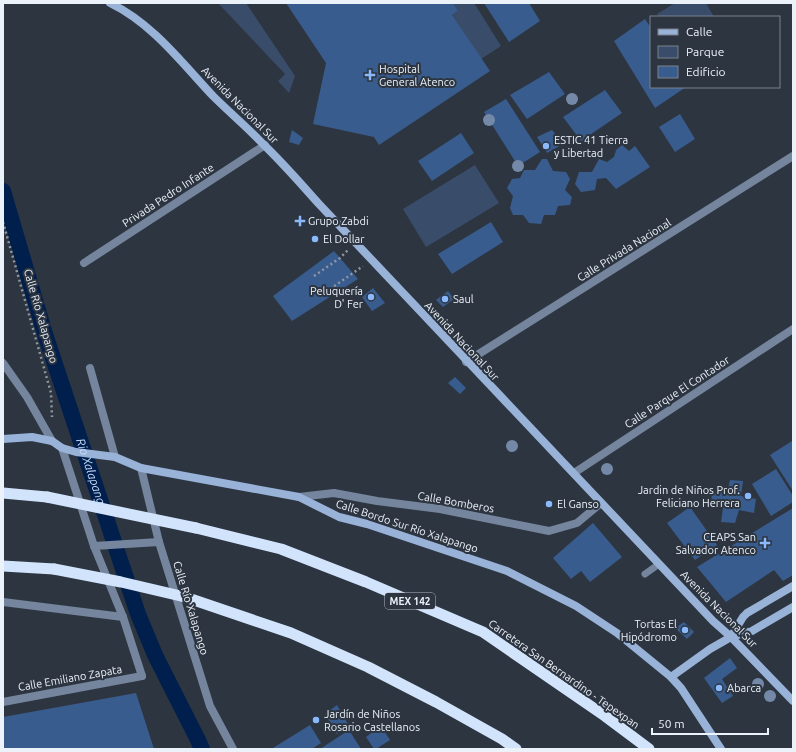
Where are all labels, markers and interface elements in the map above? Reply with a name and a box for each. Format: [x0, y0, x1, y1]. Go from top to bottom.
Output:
legend [650, 16, 780, 88]
text: Calle [686, 25, 712, 38]
text: Parque [686, 45, 724, 58]
place label: Hospital General Atenco [379, 63, 455, 88]
street label: Avenida Nacional Sur [199, 64, 281, 146]
text: Edificio [686, 65, 726, 78]
marker: Hospital General Atenco [364, 69, 376, 81]
place label: ESTIC 41 Tierra y Libertad [554, 134, 628, 159]
marker: ESTIC 41 Tierra y Libertad [541, 141, 551, 151]
street label: Privada Pedro Infante [120, 161, 216, 229]
place label: Grupo Zabdi [308, 215, 369, 227]
marker: Grupo Zabdi [295, 216, 305, 226]
street label: Calle Privada Nacional [575, 216, 673, 284]
place label: El Dollar [323, 233, 365, 245]
marker: El Dollar [310, 234, 320, 244]
street label: Calle Río Xalapango [22, 268, 60, 364]
place label: Peluquería D' Fer [310, 285, 364, 310]
marker: Peluquería D' Fer [366, 292, 376, 302]
place label: Saul [453, 293, 474, 305]
marker: Saul [440, 294, 450, 304]
street label: Avenida Nacional Sur [422, 299, 502, 383]
street label: Calle Parque El Contador [622, 353, 732, 430]
water label: Rio Xalapango [74, 437, 110, 512]
place label: Jardin de Niños Prof. Feliciano Herrera [638, 484, 740, 509]
street label: Calle Bomberos [417, 489, 495, 515]
marker: Jardin de Niños Prof. Feliciano Herrera [743, 491, 753, 501]
street label: Calle Bordo Sur Río Xalapango [334, 497, 480, 555]
place label: El Ganso [557, 498, 599, 510]
marker: El Ganso [544, 499, 554, 509]
place label: CEAPS San Salvador Atenco [676, 531, 756, 556]
marker: CEAPS San Salvador Atenco [759, 537, 771, 549]
street label: Calle Río Xalapango [171, 560, 211, 656]
street label: Avenida Nacional Sur [678, 568, 760, 650]
road number: MEX 142 [385, 593, 435, 609]
street label: Carretera San Bernardino - Tepexpan [486, 617, 642, 731]
place label: Tortas El Hipódromo [621, 618, 677, 643]
marker: Tortas El Hipódromo [680, 625, 690, 635]
street label: Calle Emiliano Zapata [17, 663, 123, 693]
place label: Abarca [727, 682, 761, 694]
marker: Abarca [714, 683, 724, 693]
place label: Jardín de Niños Rosario Castellanos [324, 708, 420, 733]
scale bar [652, 710, 768, 736]
marker: Jardín de Niños Rosario Castellanos [311, 715, 321, 725]
text: 50 m [658, 717, 685, 730]

